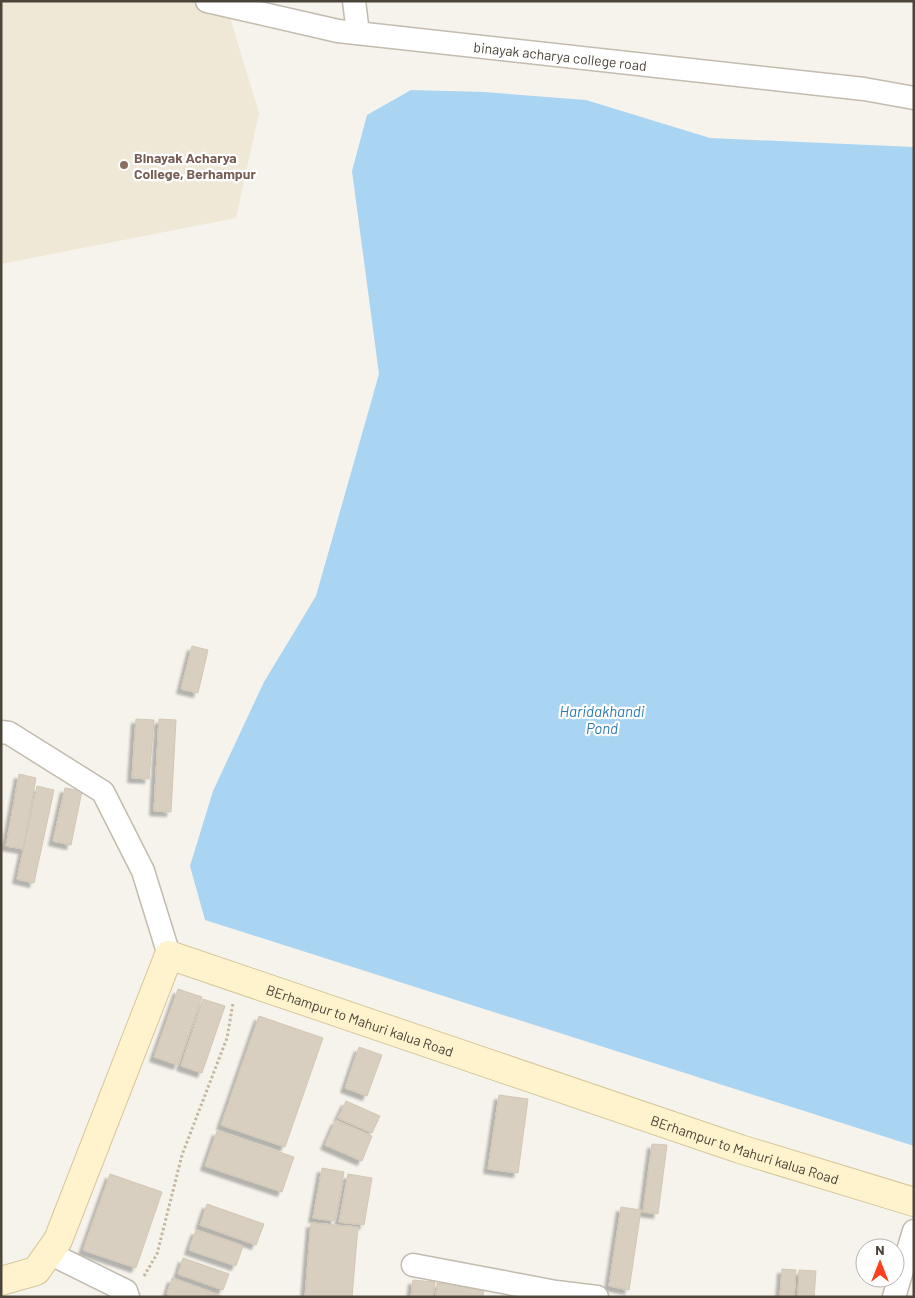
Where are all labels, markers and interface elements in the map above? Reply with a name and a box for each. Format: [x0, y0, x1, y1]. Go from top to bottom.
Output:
street label: binayak acharya college road [473, 38, 648, 74]
place label: Binayak Acharya College, Berhampur [134, 149, 256, 182]
marker: Binayak Acharya College, Berhampur [118, 159, 130, 171]
water label: Haridakhandi Pond [560, 702, 645, 737]
street label: BErhampur to Mahuri kalua Road [264, 980, 456, 1060]
street label: BErhampur to Mahuri kalua Road [649, 1111, 841, 1187]
north arrow [855, 1238, 905, 1288]
text: N [875, 1241, 885, 1258]

